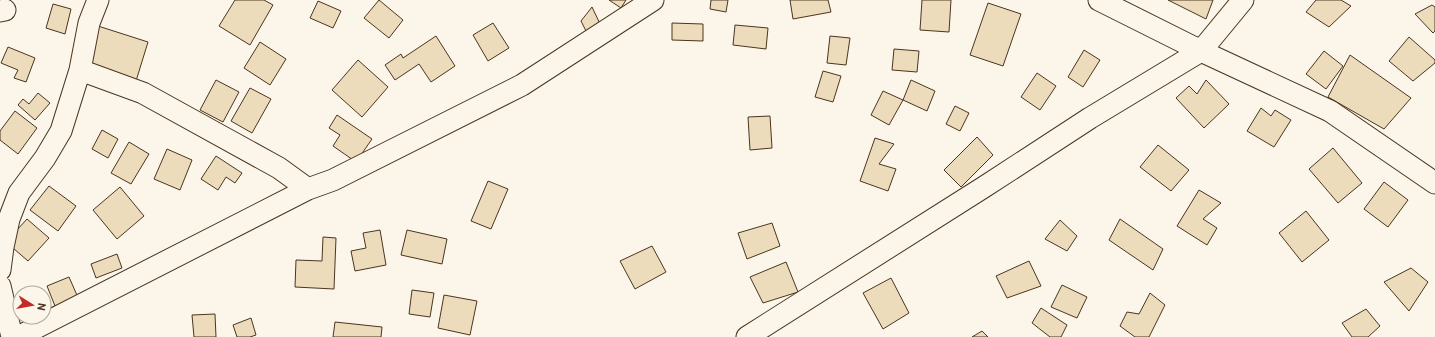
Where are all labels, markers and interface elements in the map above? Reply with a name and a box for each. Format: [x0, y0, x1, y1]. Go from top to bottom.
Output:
north arrow [12, 285, 52, 325]
text: N [35, 302, 49, 312]

